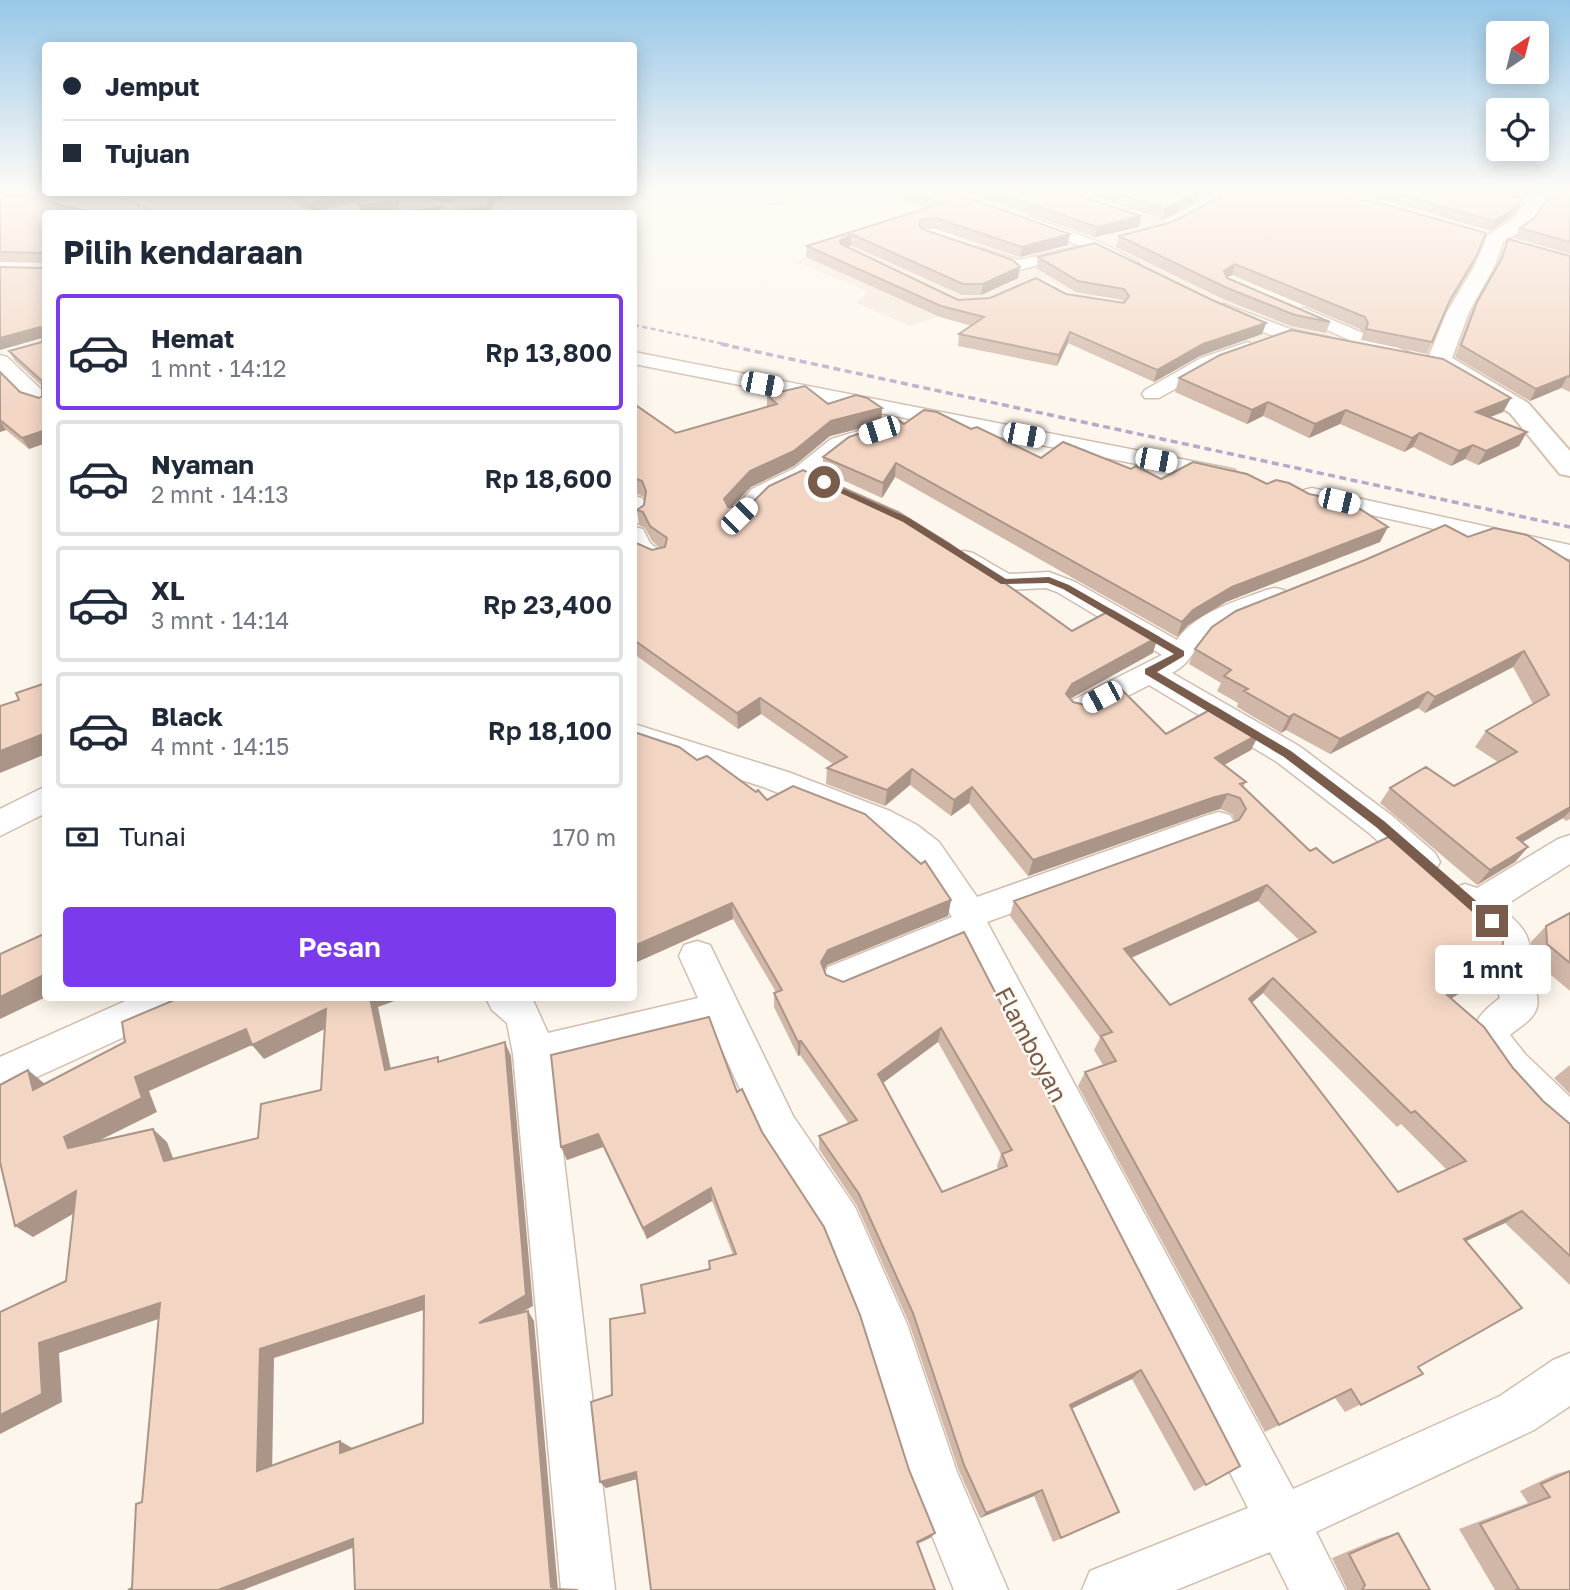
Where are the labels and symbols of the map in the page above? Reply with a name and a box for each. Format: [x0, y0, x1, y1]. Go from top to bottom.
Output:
north arrow [1486, 21, 1549, 84]
car [740, 370, 785, 398]
car [856, 414, 903, 446]
car [1002, 421, 1047, 449]
car [1134, 446, 1179, 474]
route start [808, 466, 840, 498]
car [1317, 486, 1362, 516]
car [717, 494, 762, 538]
car [1079, 678, 1126, 716]
route end [1476, 905, 1508, 937]
callout: 1 mnt [1434, 946, 1550, 995]
street label: Flamboyan [990, 981, 1074, 1107]

